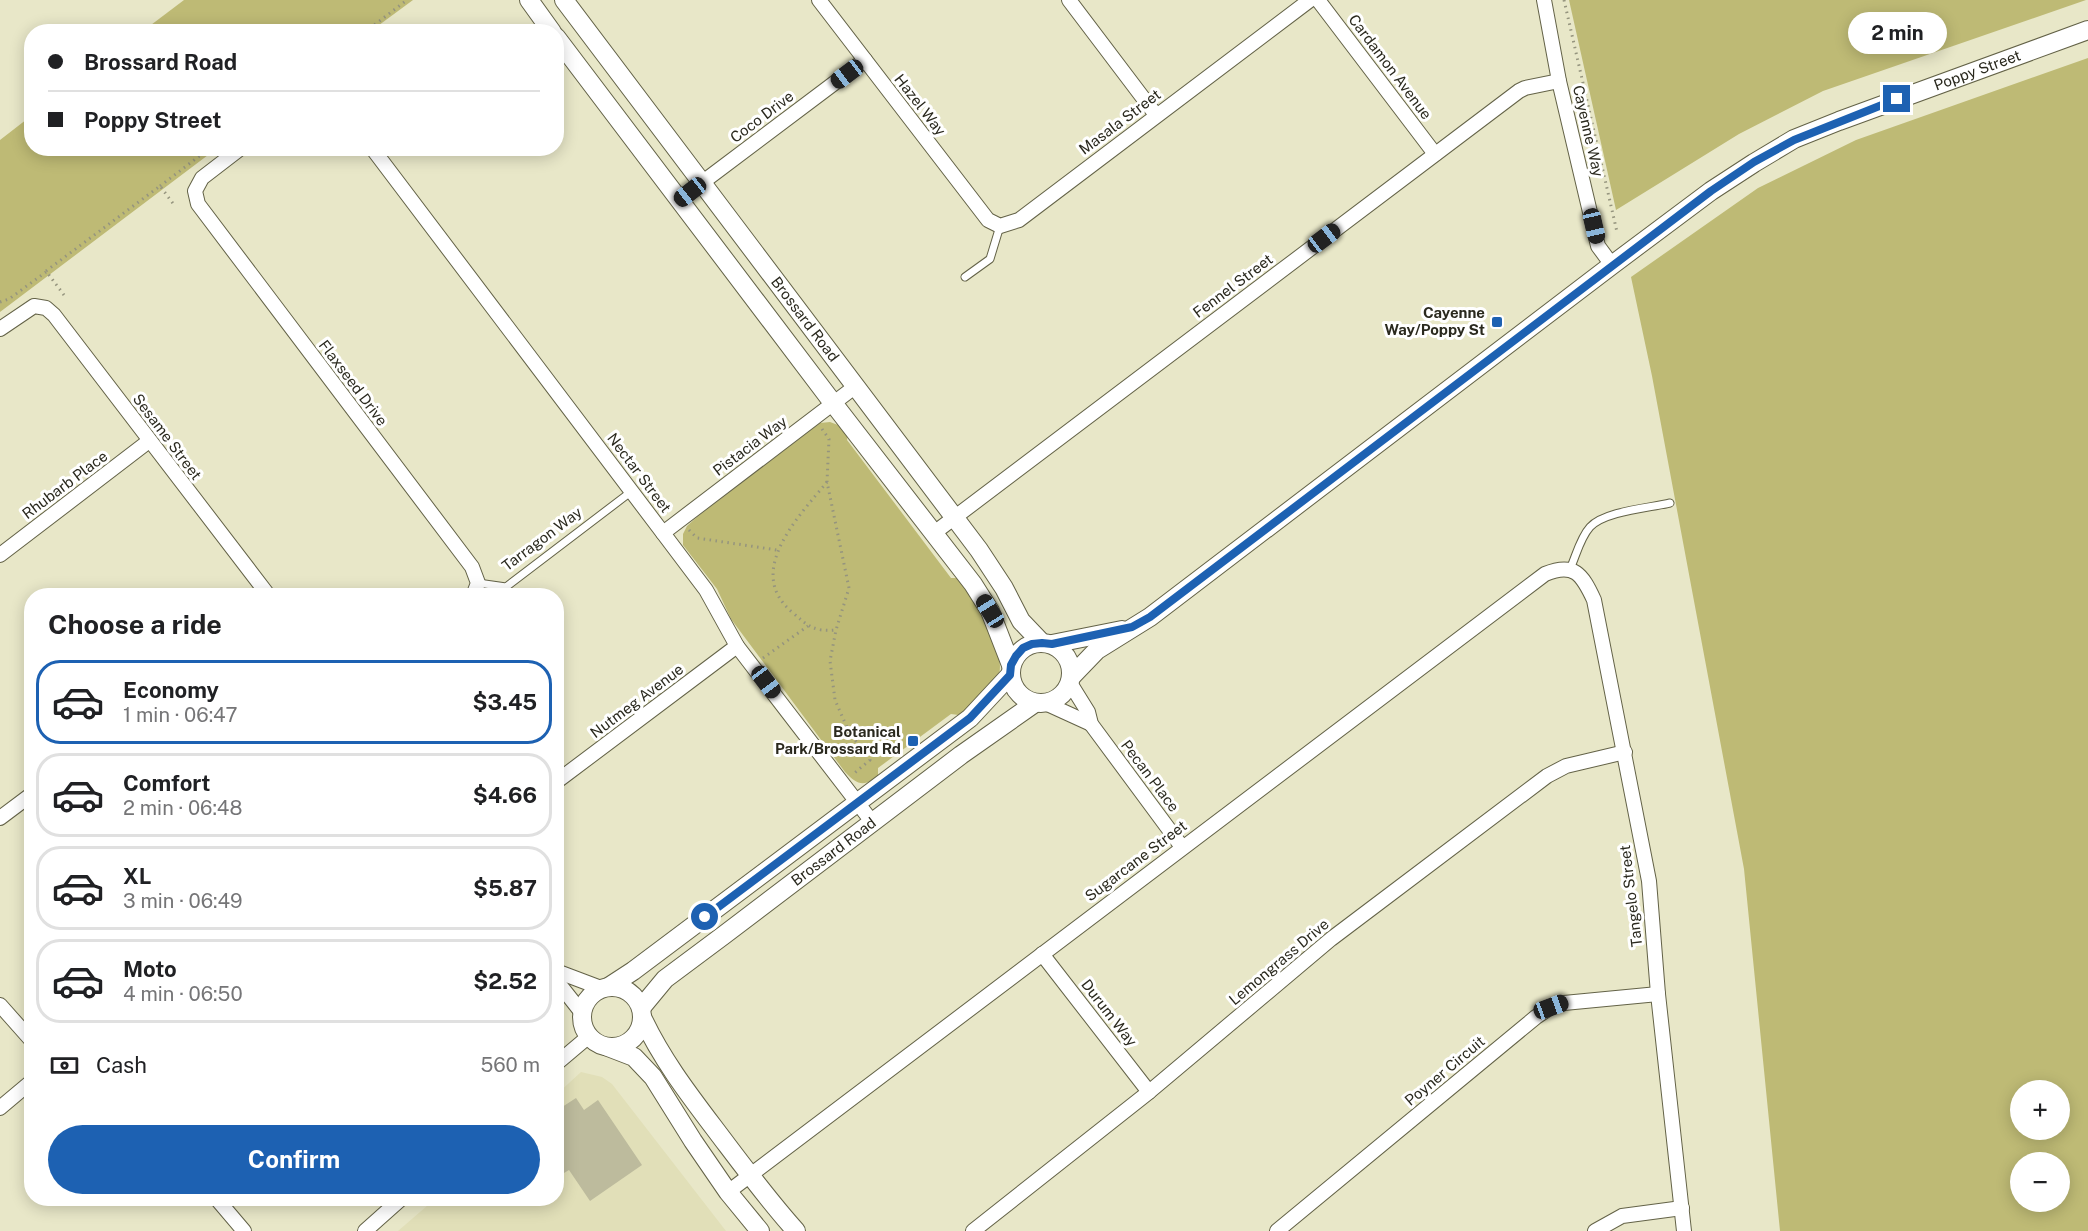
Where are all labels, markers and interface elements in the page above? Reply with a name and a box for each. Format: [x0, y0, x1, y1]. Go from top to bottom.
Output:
street label: Cardamon Avenue [1345, 11, 1435, 122]
callout: 2 min [1848, 12, 1946, 54]
text: 2 min [1871, 21, 1924, 45]
street label: Poppy Street [1931, 46, 2023, 94]
text: Brossard Road [84, 49, 237, 75]
car [827, 56, 867, 92]
street label: Hazel Way [891, 71, 950, 139]
street label: Cayenne Way [1570, 83, 1607, 178]
street label: Masala Street [1076, 85, 1164, 158]
route end [1883, 85, 1910, 112]
street label: Coco Drive [727, 87, 797, 146]
text: Poppy Street [84, 107, 222, 133]
car [670, 174, 710, 210]
car [1581, 206, 1607, 246]
car [1304, 220, 1344, 256]
street label: Fennel Street [1190, 250, 1276, 321]
street label: Brossard Road [768, 273, 843, 365]
place label: Cayenne Way/Poppy St [1385, 304, 1485, 338]
marker: Cayenne Way/Poppy St [1490, 315, 1504, 329]
street label: Flaxseed Drive [316, 337, 391, 429]
street label: Sesame Street [130, 390, 205, 483]
street label: Pistacia Way [710, 412, 790, 479]
street label: Nectar Street [604, 430, 675, 516]
street label: Rhubarb Place [19, 447, 111, 522]
street label: Tarragon Way [499, 503, 585, 574]
car [973, 591, 1007, 631]
text: Choose a ride [48, 608, 222, 640]
street label: Nutmeg Avenue [587, 660, 686, 741]
car [748, 662, 784, 702]
icon: car [51, 675, 105, 729]
text: Economy [123, 677, 219, 703]
text: $3.45 [473, 689, 537, 715]
text: 1 min · 06:47 [123, 703, 238, 727]
place label: Botanical Park/Brossard Rd [775, 723, 901, 757]
marker: Botanical Park/Brossard Rd [906, 734, 920, 748]
street label: Pecan Place [1118, 736, 1183, 815]
icon: car [51, 768, 105, 822]
text: Comfort [123, 770, 210, 796]
text: $4.66 [473, 782, 537, 808]
text: 2 min · 06:48 [123, 796, 242, 820]
street label: Brossard Road [788, 814, 879, 889]
street label: Sugarcane Street [1082, 817, 1190, 904]
street label: Tangelo Street [1616, 844, 1645, 948]
icon: car [51, 861, 105, 915]
text: XL [123, 863, 151, 889]
text: $5.87 [473, 875, 537, 901]
text: 3 min · 06:49 [123, 889, 243, 913]
route start [691, 903, 718, 930]
street label: Lemongrass Drive [1225, 915, 1332, 1008]
icon: car [51, 954, 105, 1008]
text: Moto [123, 956, 177, 982]
text: $2.52 [473, 968, 537, 994]
street label: Durum Way [1078, 976, 1141, 1049]
text: 4 min · 06:50 [123, 982, 243, 1006]
car [1531, 992, 1571, 1022]
street label: Poyner Circuit [1401, 1032, 1488, 1109]
icon: cash [48, 1049, 81, 1082]
text: Cash [96, 1052, 147, 1078]
text: 560 m [480, 1053, 540, 1077]
map controls [2010, 1080, 2070, 1212]
button: + [2010, 1080, 2070, 1140]
button: Confirm [48, 1125, 540, 1194]
button: − [2010, 1152, 2070, 1212]

